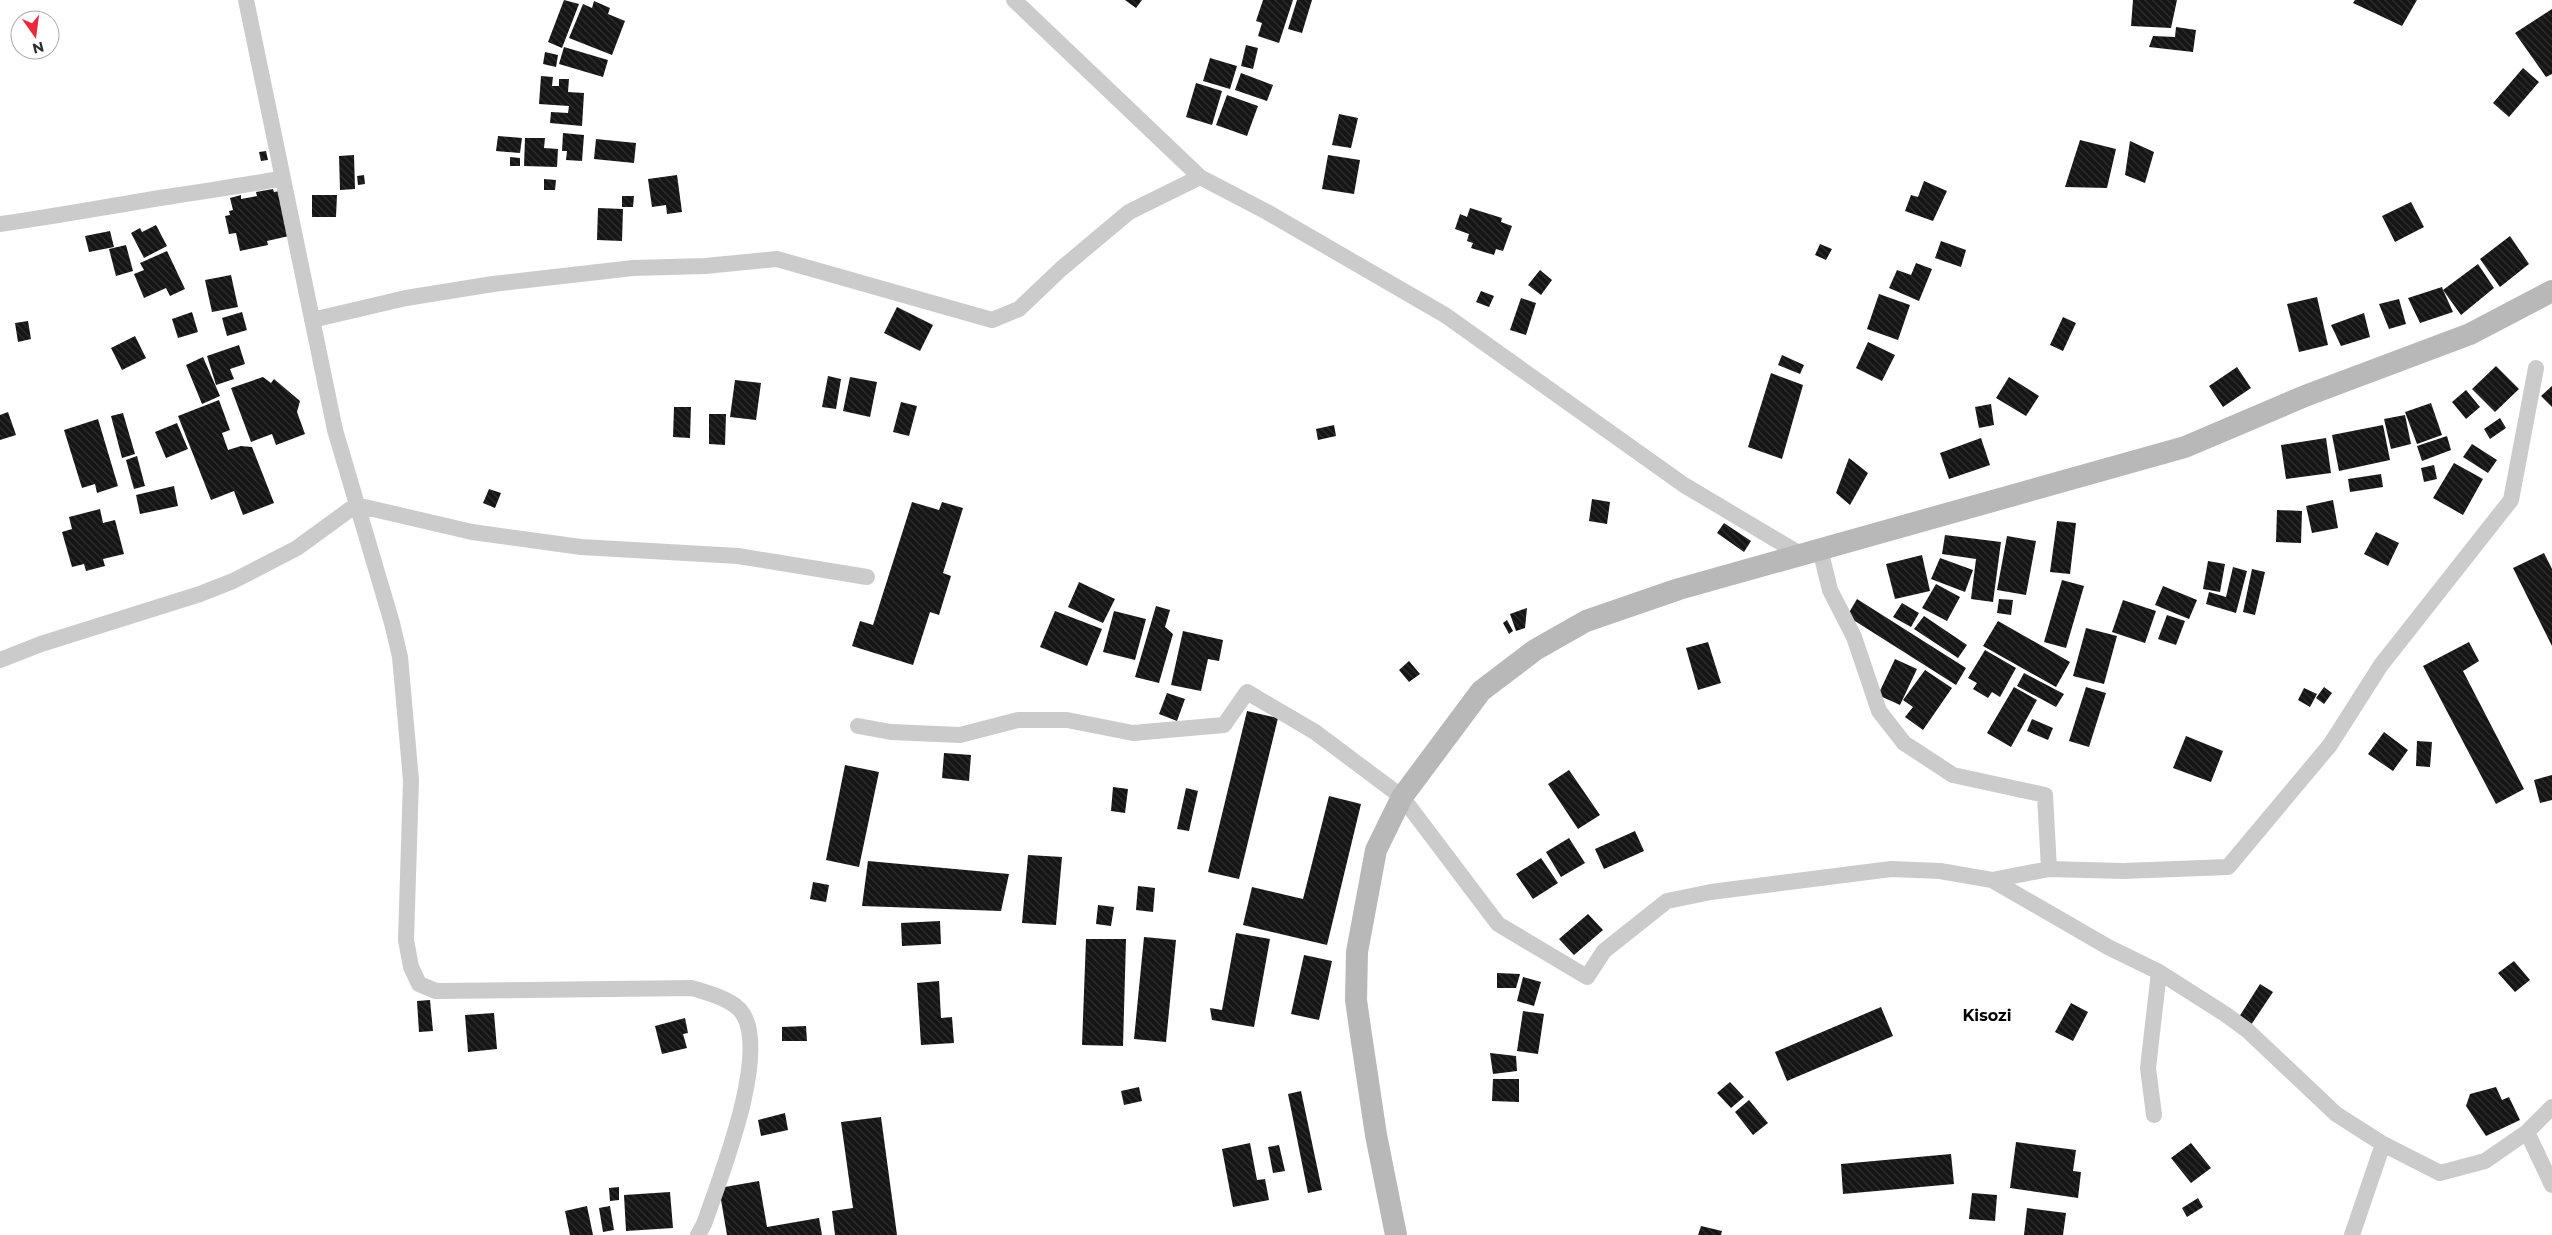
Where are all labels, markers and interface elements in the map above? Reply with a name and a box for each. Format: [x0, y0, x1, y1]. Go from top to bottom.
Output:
north arrow [10, 10, 60, 60]
text: N [30, 38, 46, 58]
district label: Kisozi [1962, 1006, 2012, 1025]

